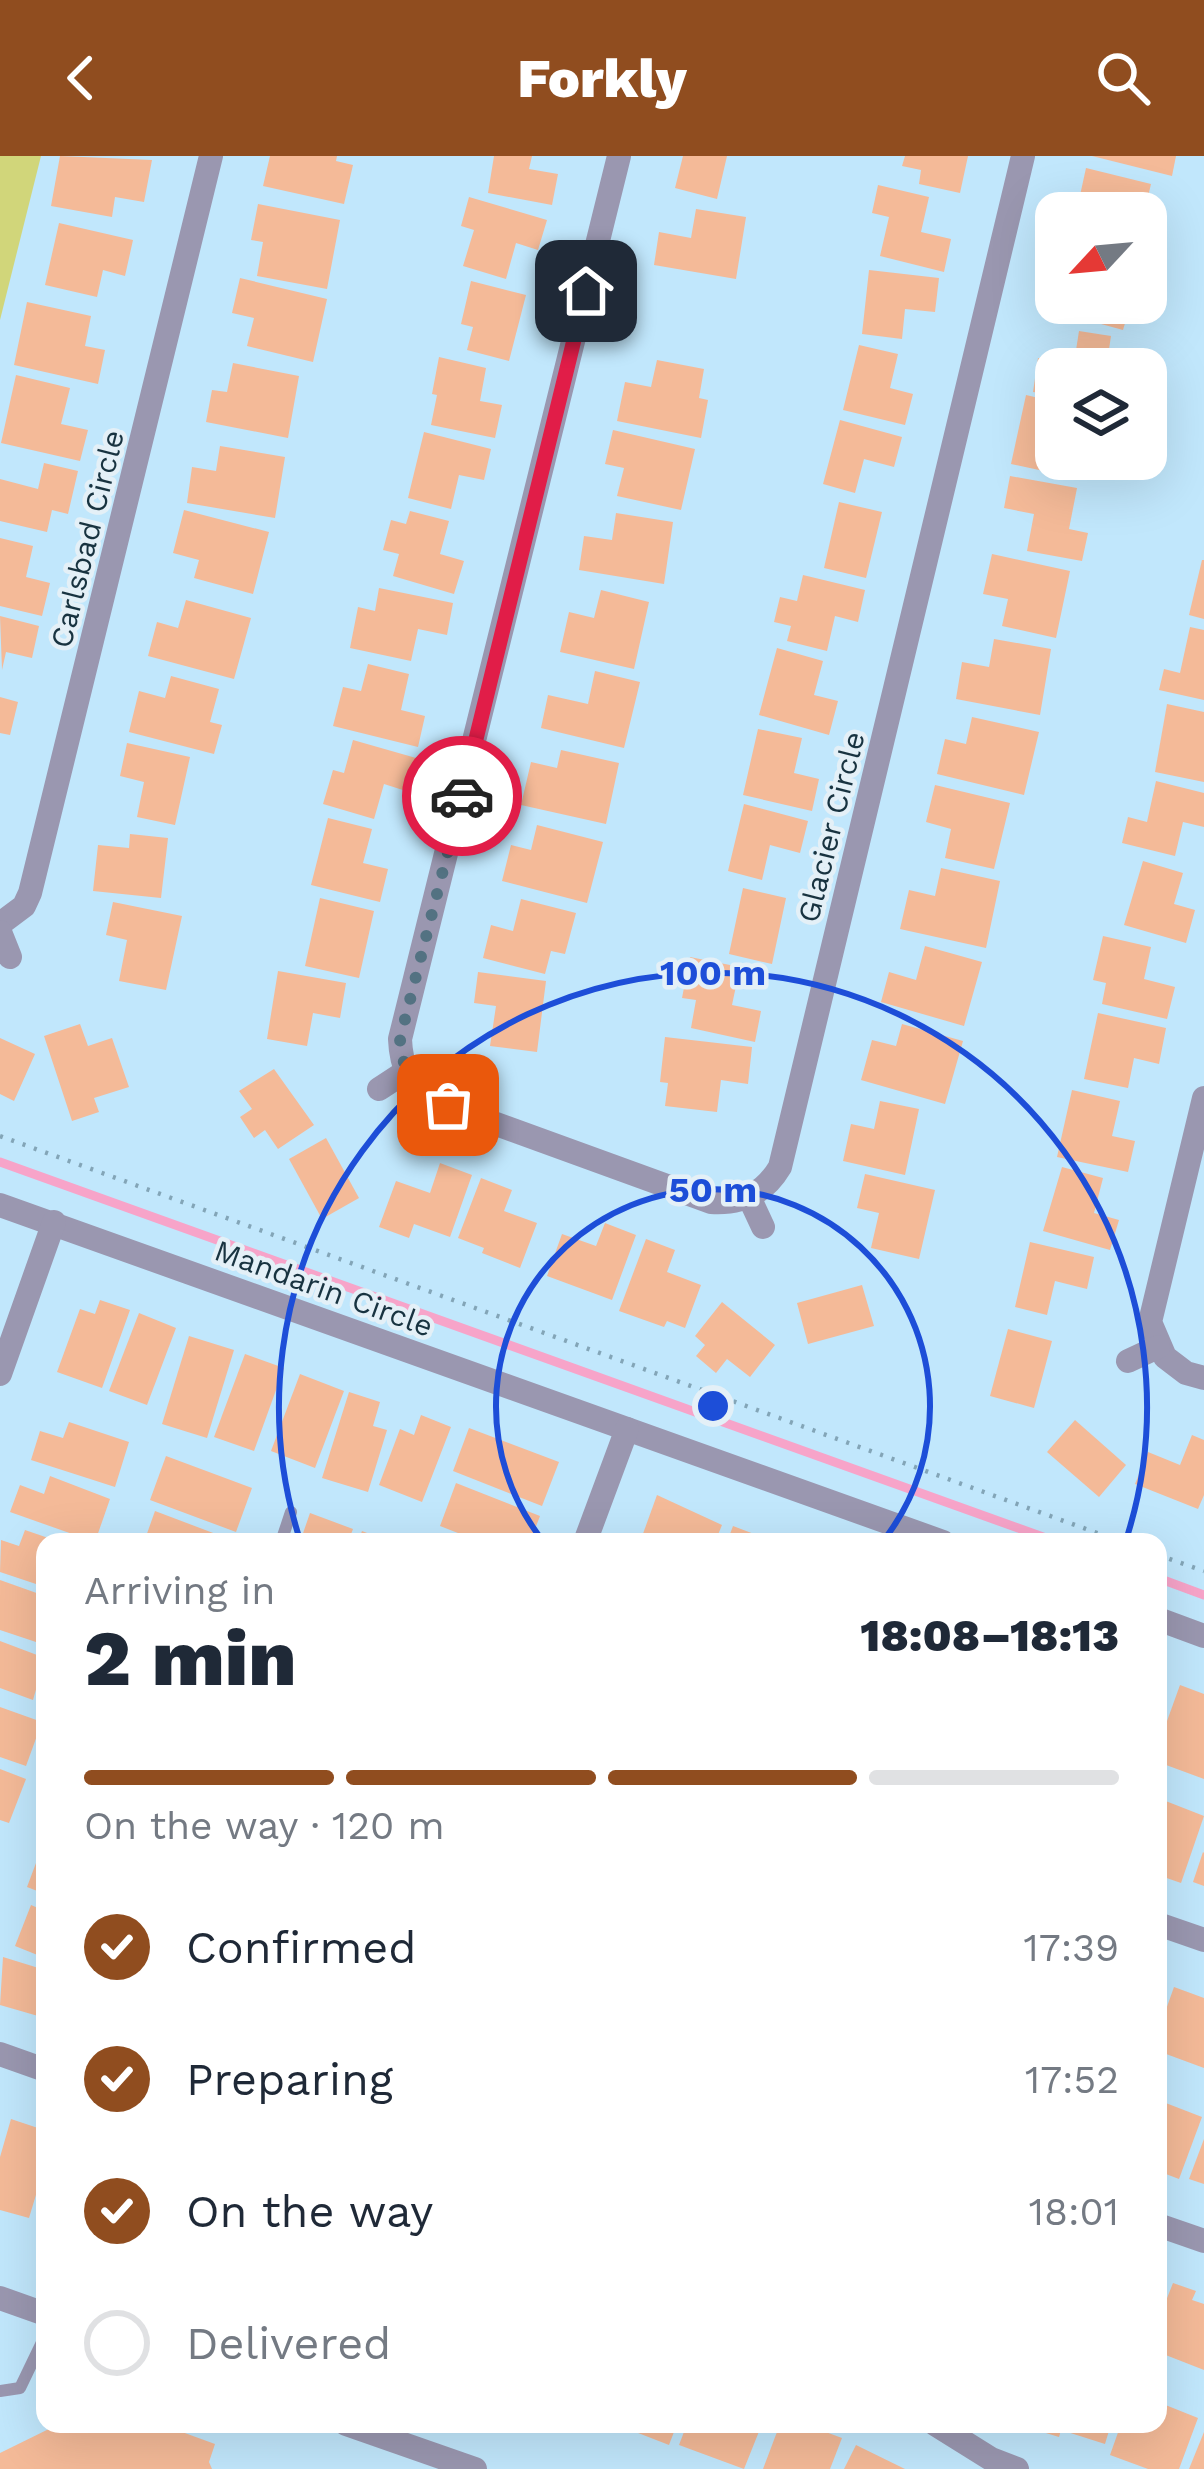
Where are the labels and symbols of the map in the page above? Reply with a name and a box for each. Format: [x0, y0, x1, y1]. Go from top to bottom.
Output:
north arrow [1035, 192, 1167, 324]
pin [535, 240, 637, 342]
street label: Carlsbad Circle [43, 426, 131, 652]
street label: Glacier Circle [790, 728, 872, 926]
courier [402, 736, 522, 856]
text: 100 m [660, 952, 766, 994]
pin [397, 1054, 499, 1156]
text: 50 m [669, 1169, 757, 1211]
street label: Mandarin Circle [210, 1232, 438, 1344]
centre of rings [692, 1385, 734, 1427]

